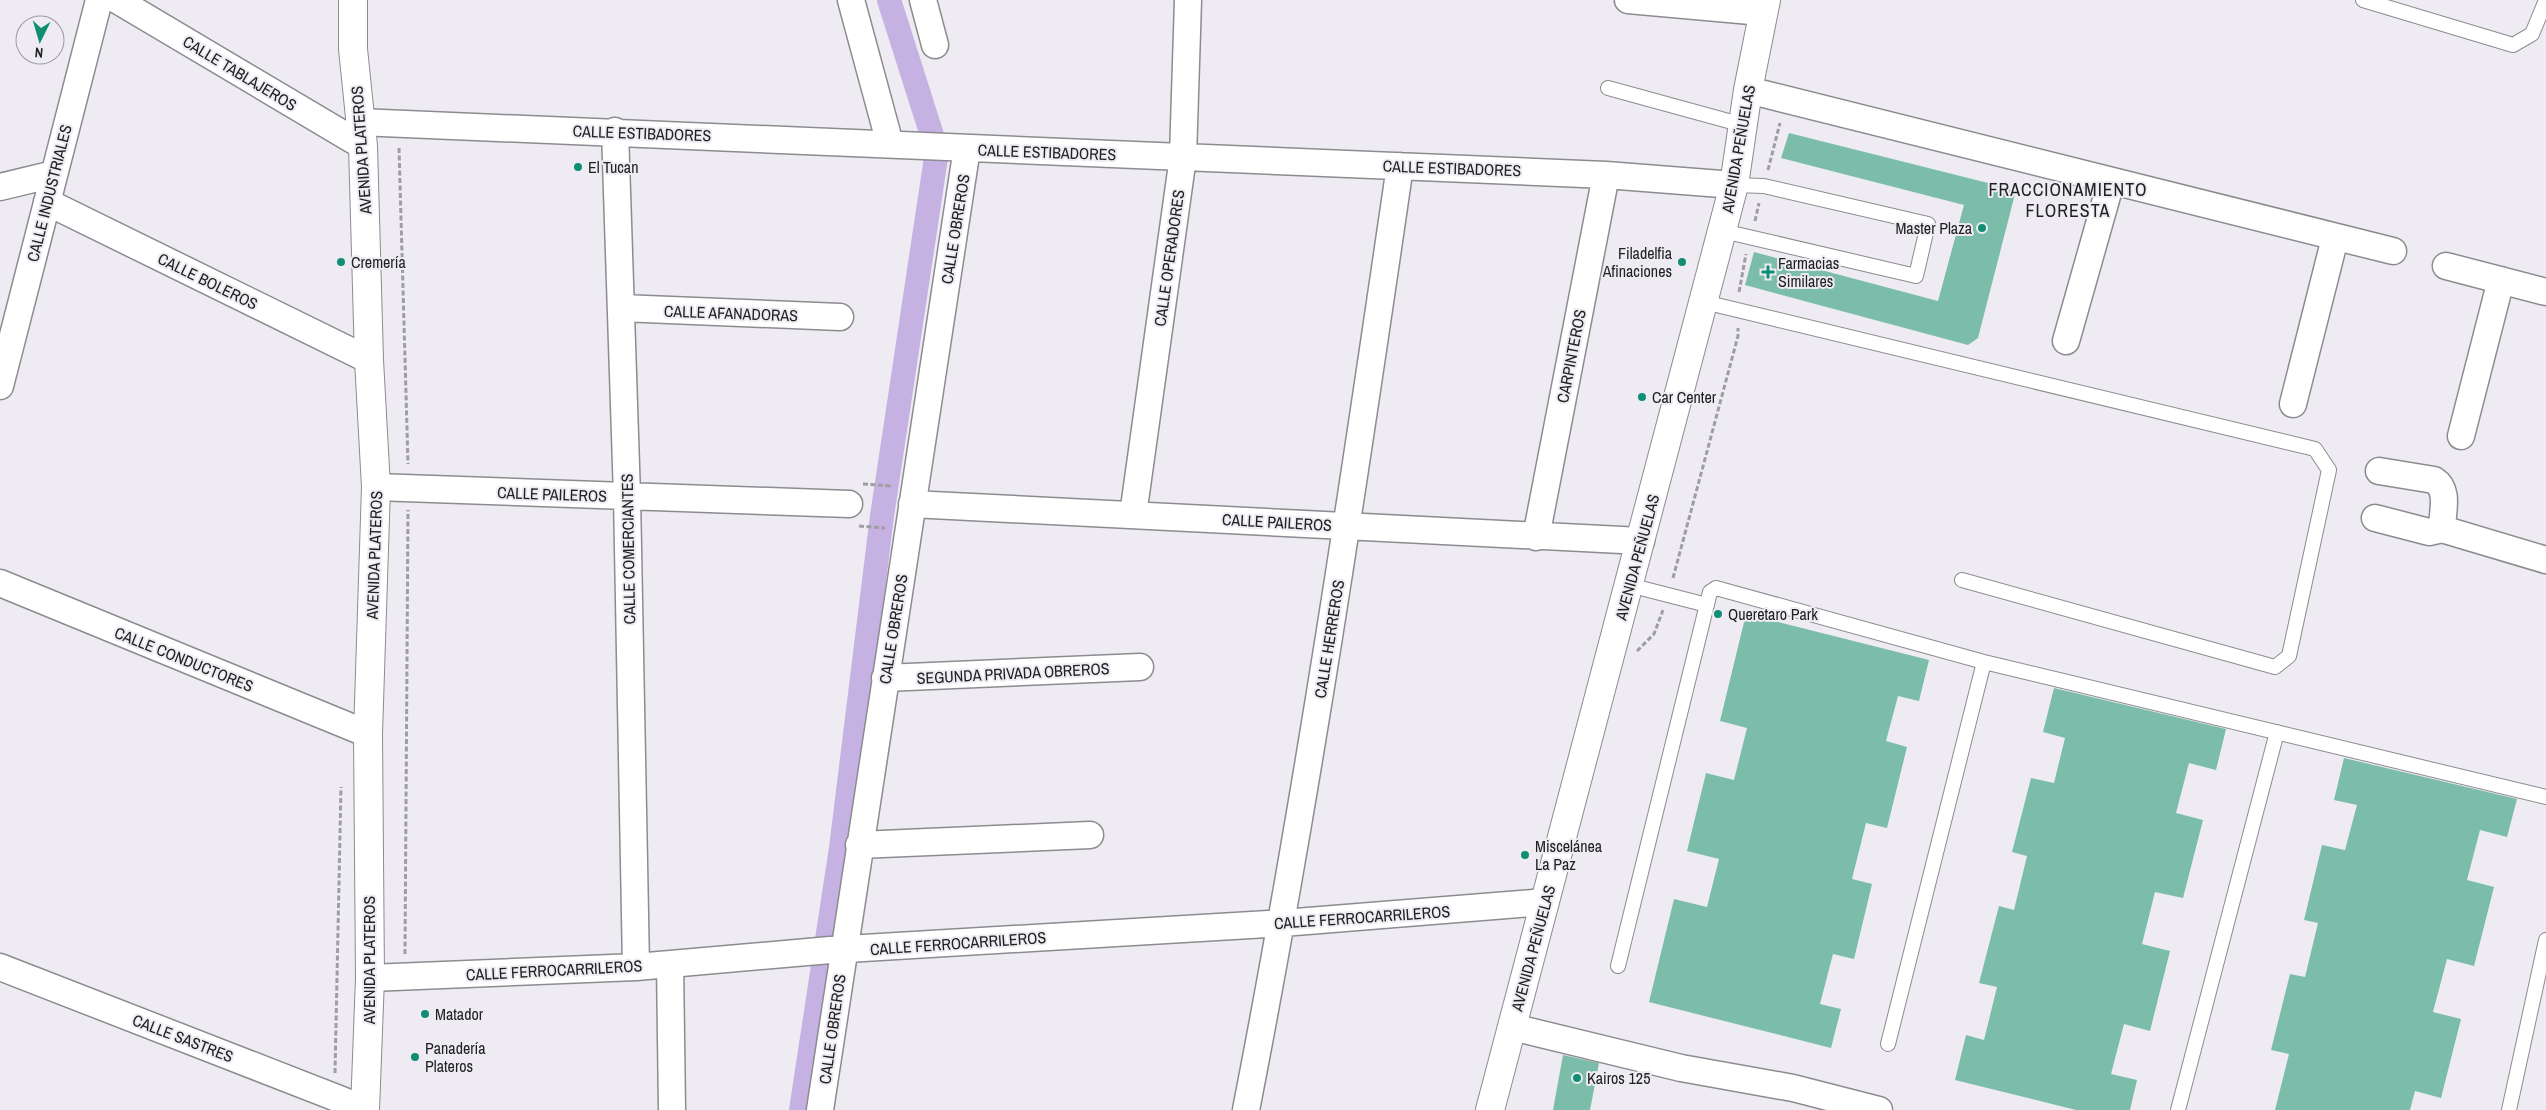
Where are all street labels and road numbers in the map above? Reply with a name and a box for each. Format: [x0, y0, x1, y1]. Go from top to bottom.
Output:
street label: CALLE TABLAJEROS [179, 30, 301, 116]
street label: AVENIDA PEÑUELAS [1716, 83, 1760, 216]
street label: AVENIDA PLATEROS [346, 85, 377, 216]
street label: CALLE ESTIBADORES [572, 120, 712, 146]
street label: CALLE INDUSTRIALES [21, 122, 77, 264]
street label: CALLE ESTIBADORES [977, 139, 1117, 165]
street label: CALLE ESTIBADORES [1382, 155, 1522, 181]
street label: CALLE OBREROS [935, 172, 975, 285]
street label: CALLE OPERADORES [1149, 188, 1190, 328]
street label: CALLE BOLEROS [154, 247, 262, 315]
street label: CALLE AFANADORAS [664, 300, 799, 326]
street label: CARPINTEROS [1551, 307, 1591, 405]
street label: CALLE COMERCIANTES [616, 473, 640, 625]
street label: CALLE PAILEROS [497, 481, 608, 507]
street label: AVENIDA PLATEROS [361, 490, 387, 621]
street label: AVENIDA PEÑUELAS [1609, 491, 1664, 623]
street label: CALLE PAILEROS [1222, 508, 1333, 536]
street label: CALLE OBREROS [873, 572, 913, 685]
street label: CALLE HERREROS [1309, 578, 1349, 700]
street label: CALLE CONDUCTORES [111, 621, 257, 697]
street label: SEGUNDA PRIVADA OBREROS [916, 657, 1110, 689]
street label: AVENIDA PEÑUELAS [1505, 882, 1560, 1014]
street label: AVENIDA PLATEROS [358, 895, 380, 1025]
street label: CALLE FERROCARRILEROS [1273, 900, 1451, 934]
street label: CALLE FERROCARRILEROS [869, 926, 1047, 960]
street label: CALLE FERROCARRILEROS [465, 954, 643, 986]
street label: CALLE OBREROS [813, 972, 851, 1085]
street label: CALLE SASTRES [129, 1009, 237, 1067]

